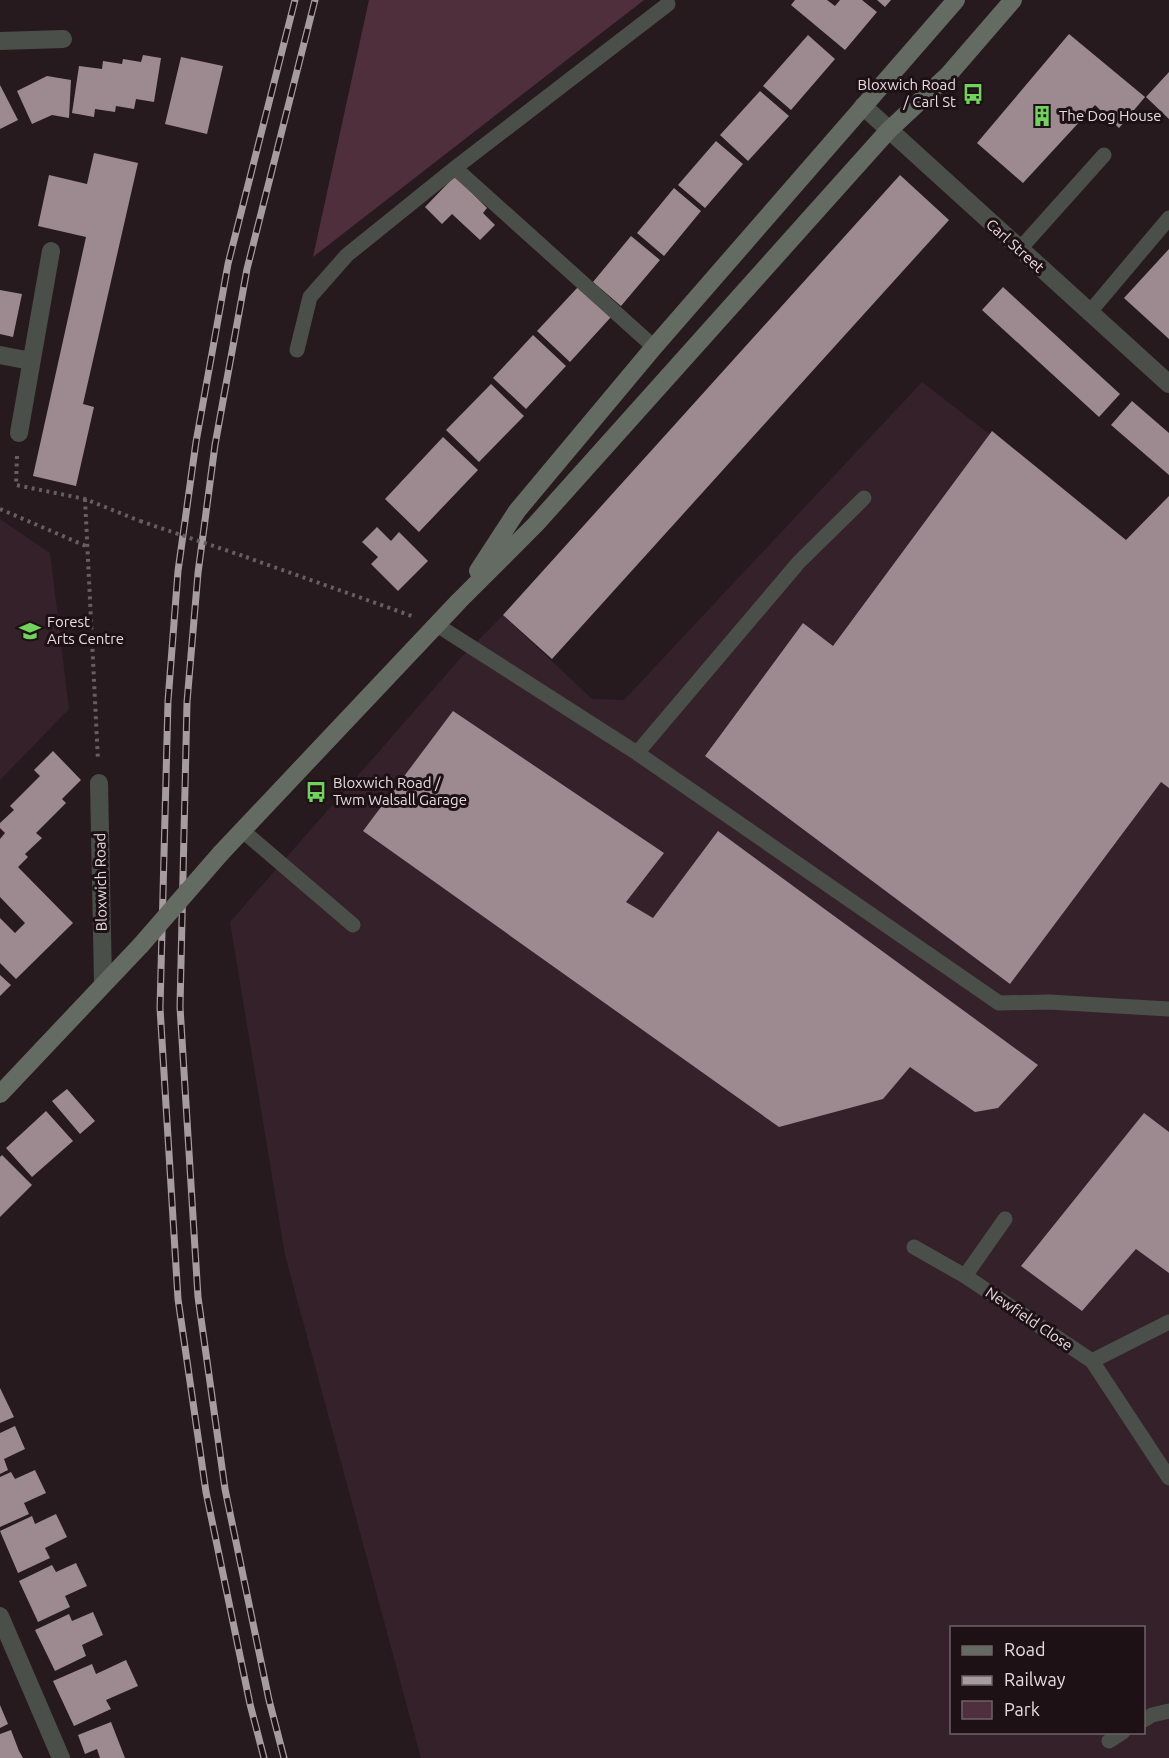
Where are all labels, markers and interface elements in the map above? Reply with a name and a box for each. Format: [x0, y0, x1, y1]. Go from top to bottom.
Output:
place label: Bloxwich Road / Carl St [857, 76, 956, 110]
bus stop icon: Bloxwich Road / Carl St [961, 82, 985, 106]
building icon: The Dog House [1030, 104, 1054, 128]
place label: The Dog House [1059, 107, 1162, 124]
street label: Carl Street [983, 215, 1048, 276]
place label: Forest Arts Centre [47, 613, 124, 647]
school or university icon: Forest Arts Centre [18, 619, 42, 643]
place label: Bloxwich Road / Twm Walsall Garage [333, 774, 467, 808]
bus stop icon: Bloxwich Road / Twm Walsall Garage [304, 780, 328, 804]
street label: Bloxwich Road [91, 833, 110, 931]
street label: Newfield Close [983, 1283, 1076, 1354]
legend [950, 1626, 1145, 1734]
text: Road [1004, 1639, 1046, 1659]
text: Railway [1004, 1669, 1066, 1689]
text: Park [1004, 1699, 1040, 1719]

